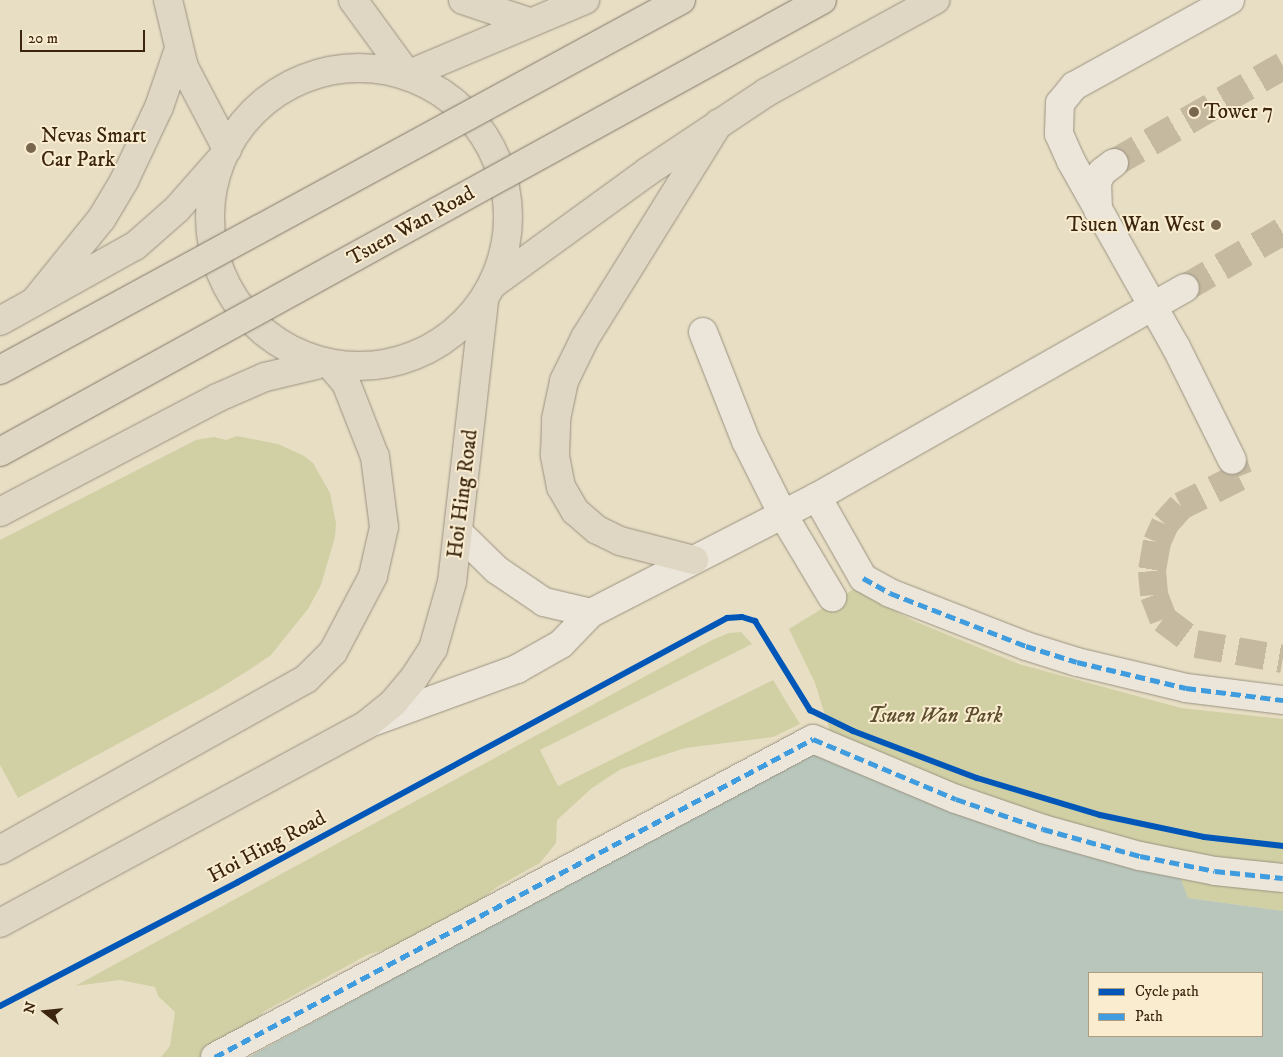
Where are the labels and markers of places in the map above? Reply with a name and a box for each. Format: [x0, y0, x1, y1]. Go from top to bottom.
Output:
place label: Tower 7 [1204, 99, 1273, 125]
marker: Tower 7 [1188, 106, 1200, 118]
place label: Nevas Smart Car Park [41, 123, 146, 173]
marker: Nevas Smart Car Park [25, 142, 37, 154]
place label: Tsuen Wan West [1066, 212, 1205, 238]
marker: Tsuen Wan West [1209, 218, 1223, 232]

